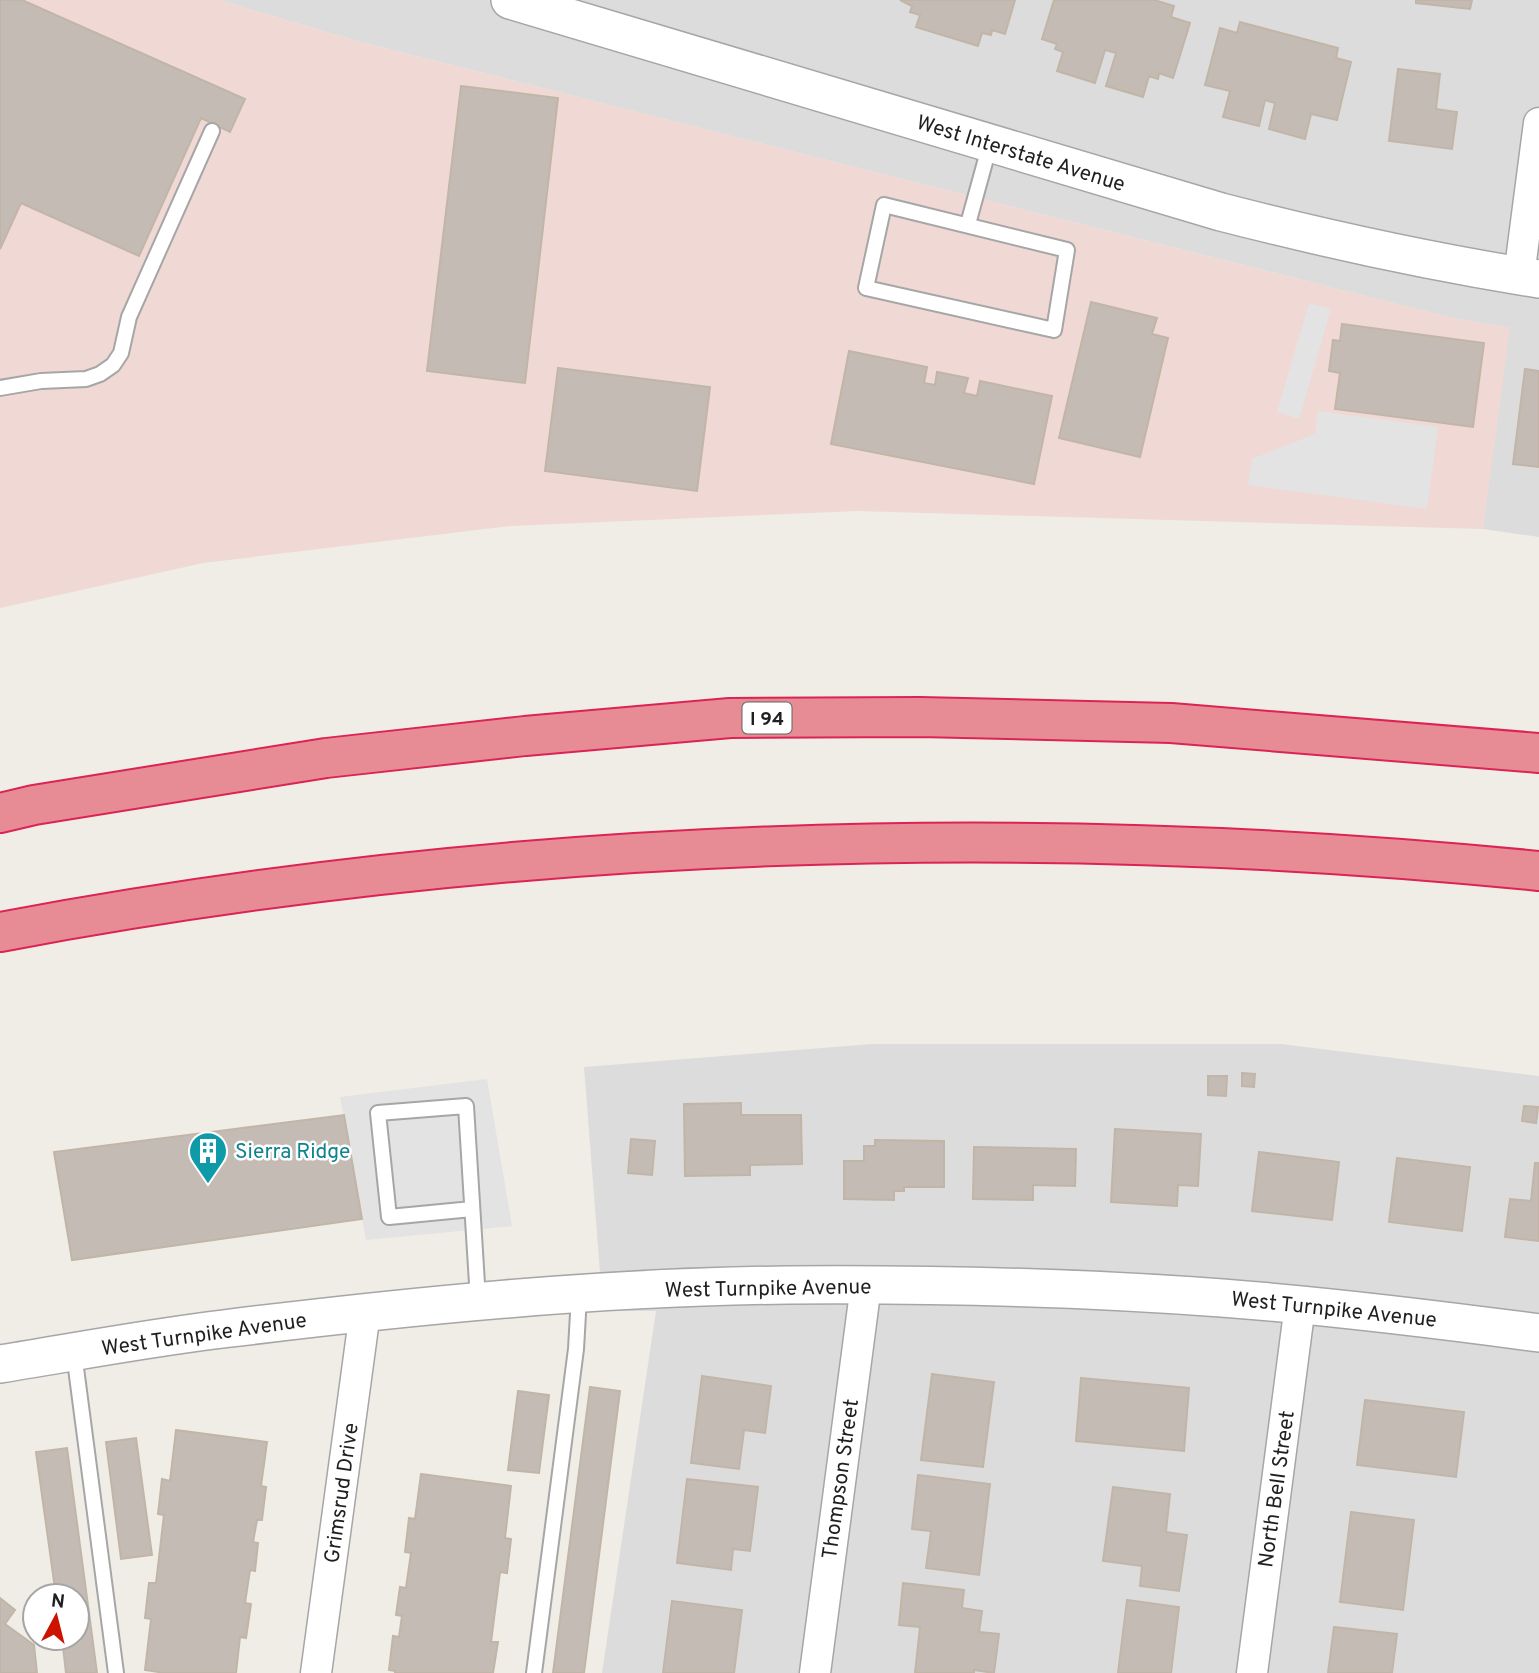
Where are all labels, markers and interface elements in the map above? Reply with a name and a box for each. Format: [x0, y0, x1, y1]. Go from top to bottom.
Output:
street label: West Interstate Avenue [913, 110, 1128, 199]
road number: I 94 [742, 702, 792, 734]
building icon: Sierra Ridge [187, 1130, 229, 1185]
place label: Sierra Ridge [235, 1139, 350, 1166]
street label: West Turnpike Avenue [664, 1274, 872, 1305]
street label: West Turnpike Avenue [1230, 1286, 1438, 1335]
street label: West Turnpike Avenue [100, 1308, 309, 1363]
street label: Thompson Street [817, 1397, 866, 1561]
street label: North Bell Street [1253, 1409, 1302, 1569]
street label: Grimsrud Drive [319, 1421, 366, 1565]
north arrow [21, 1582, 91, 1652]
text: N [50, 1589, 66, 1615]

